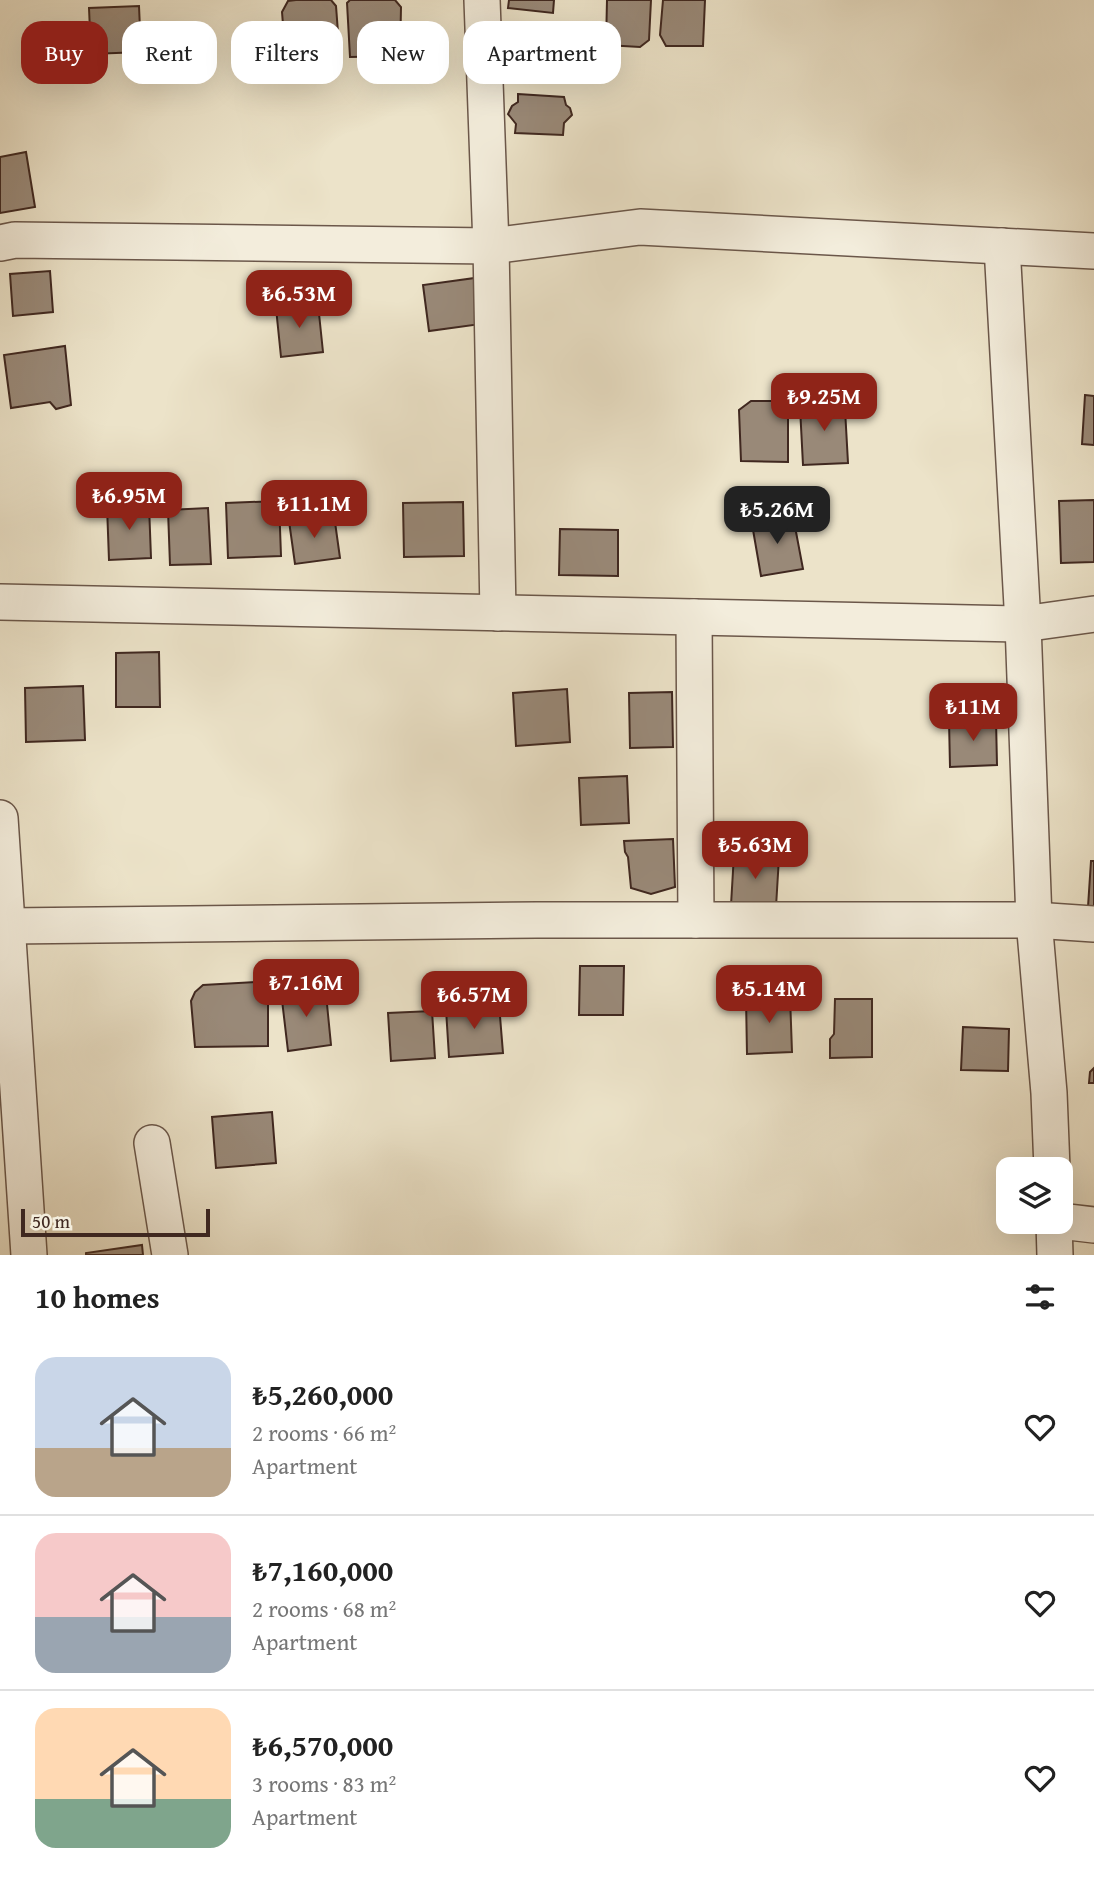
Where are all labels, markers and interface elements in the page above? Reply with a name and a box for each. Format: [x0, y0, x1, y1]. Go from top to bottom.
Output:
chip: Buy [21, 21, 108, 84]
chip: Rent [122, 21, 217, 84]
chip: Filters [231, 21, 343, 84]
chip: New [357, 21, 449, 84]
chip: Apartment [463, 21, 621, 84]
pin: ₺6.53M [242, 270, 356, 330]
text: ₺6.53M [262, 276, 336, 309]
pin: ₺9.25M [767, 374, 881, 433]
text: ₺9.25M [787, 379, 861, 412]
pin: ₺6.95M [72, 472, 186, 532]
text: ₺6.95M [92, 478, 166, 511]
pin: ₺11.1M [257, 480, 371, 540]
text: ₺11.1M [277, 486, 351, 519]
pin: ₺5.26M [720, 486, 834, 546]
text: ₺5.26M [740, 492, 814, 525]
pin: ₺11M [932, 684, 1014, 743]
text: ₺11M [945, 689, 1001, 722]
pin: ₺5.63M [698, 822, 812, 881]
text: ₺5.63M [718, 827, 792, 860]
pin: ₺7.16M [249, 960, 363, 1019]
text: ₺7.16M [269, 965, 343, 998]
pin: ₺5.14M [712, 965, 826, 1025]
text: ₺5.14M [732, 971, 806, 1004]
pin: ₺6.57M [417, 972, 531, 1031]
text: ₺6.57M [437, 977, 511, 1010]
map controls [996, 1157, 1073, 1234]
button: layers [996, 1157, 1073, 1234]
scale bar [21, 1206, 210, 1238]
text: 50 m [32, 1207, 70, 1235]
text: 10 homes [35, 1275, 160, 1319]
icon: filters [1021, 1278, 1059, 1316]
text: ₺5,260,000 [252, 1372, 393, 1416]
icon: home [91, 1385, 175, 1469]
icon: heart [1021, 1408, 1059, 1446]
text: 2 rooms · 66 m² [252, 1416, 396, 1449]
text: Apartment [252, 1449, 357, 1482]
text: ₺7,160,000 [252, 1548, 393, 1592]
icon: home [91, 1561, 175, 1645]
icon: heart [1021, 1584, 1059, 1622]
text: 2 rooms · 68 m² [252, 1592, 396, 1625]
text: Apartment [252, 1625, 357, 1658]
text: ₺6,570,000 [252, 1723, 393, 1767]
icon: home [91, 1736, 175, 1820]
icon: heart [1021, 1759, 1059, 1797]
text: 3 rooms · 83 m² [252, 1767, 396, 1800]
text: Apartment [252, 1800, 357, 1833]

